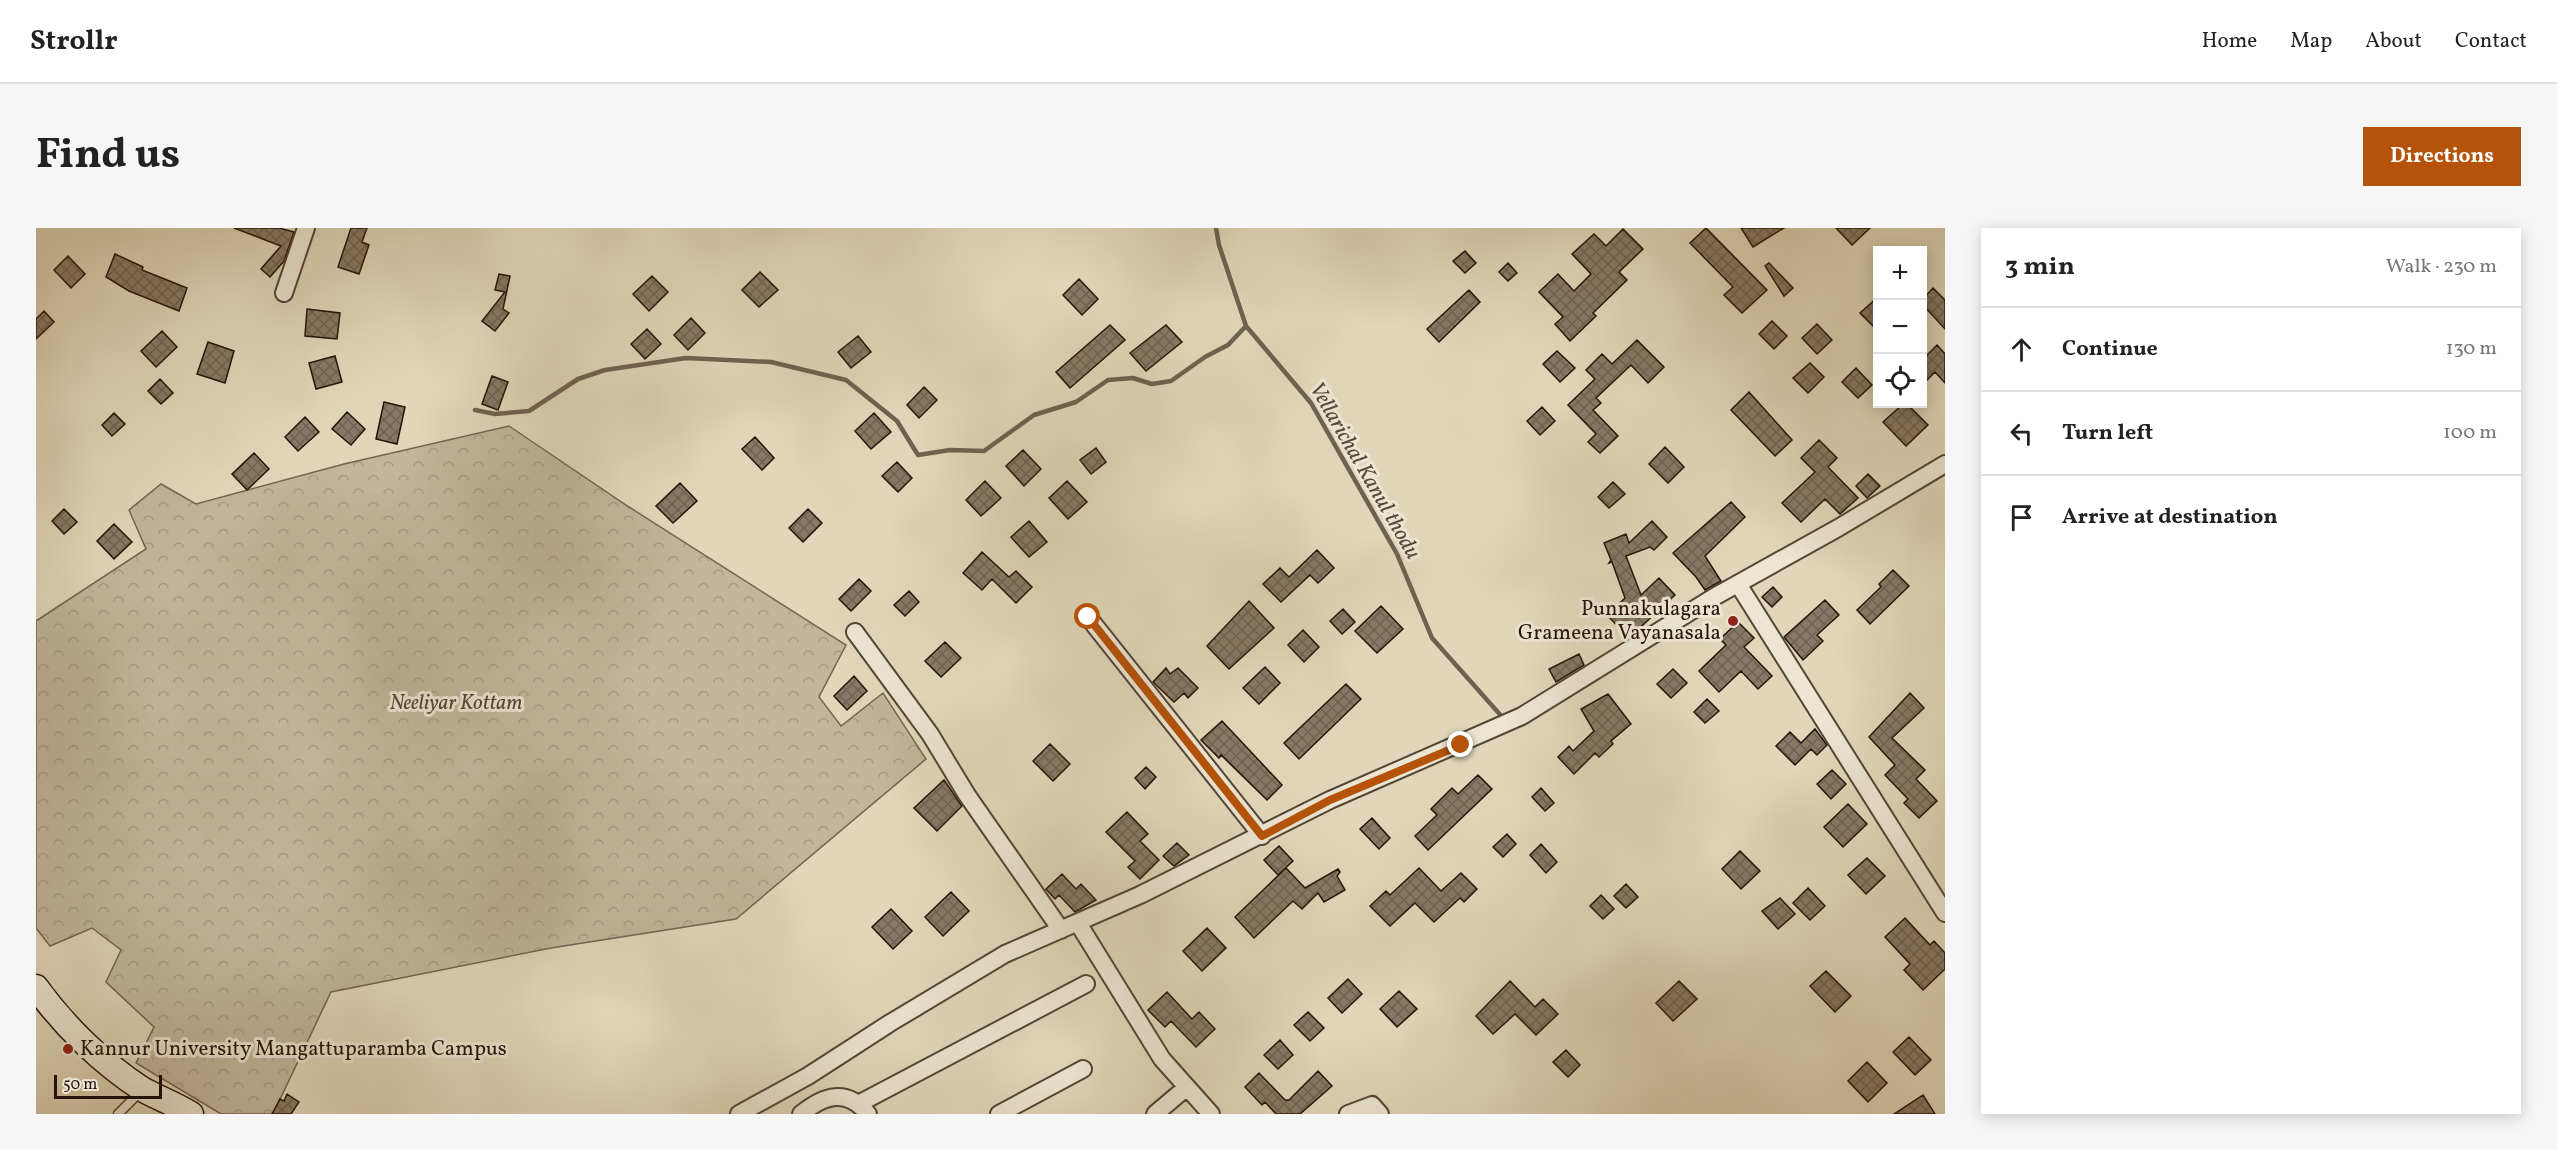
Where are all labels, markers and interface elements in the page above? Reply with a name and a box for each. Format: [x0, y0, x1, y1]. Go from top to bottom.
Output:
text: Strollr [30, 22, 118, 61]
text: Home [2202, 27, 2257, 56]
text: Map [2290, 27, 2332, 56]
text: About [2365, 27, 2422, 56]
text: Contact [2455, 27, 2527, 56]
text: Find us [36, 127, 180, 186]
button: Directions [2363, 127, 2521, 186]
map controls [1873, 246, 1927, 408]
button: + [1873, 246, 1927, 300]
text: 3 min [2005, 249, 2075, 285]
text: Walk · 230 m [2386, 253, 2497, 281]
button: − [1873, 300, 1927, 354]
icon: ahead [2005, 333, 2038, 366]
text: Continue [2062, 334, 2158, 365]
text: 130 m [2446, 335, 2497, 363]
button: locate [1873, 354, 1927, 408]
water label: Vellarichal Kanul thodu [1300, 376, 1428, 566]
icon: left [2005, 417, 2038, 450]
text: Turn left [2062, 418, 2153, 449]
text: 100 m [2443, 419, 2497, 447]
icon: arrive [2005, 501, 2038, 534]
text: Arrive at destination [2062, 502, 2278, 533]
place label: Punnakulagara Grameena Vayanasala [1518, 595, 1721, 648]
route start [1074, 603, 1100, 629]
marker: Punnakulagara Grameena Vayanasala [1726, 614, 1740, 628]
park label: Neeliyar Kottam [390, 689, 522, 718]
route end [1447, 731, 1473, 757]
place label: Kannur University Mangattuparamba Campus [80, 1035, 507, 1064]
marker: Kannur University Mangattuparamba Campus [61, 1042, 75, 1056]
scale bar [54, 1072, 162, 1100]
text: 50 m [63, 1074, 97, 1096]

